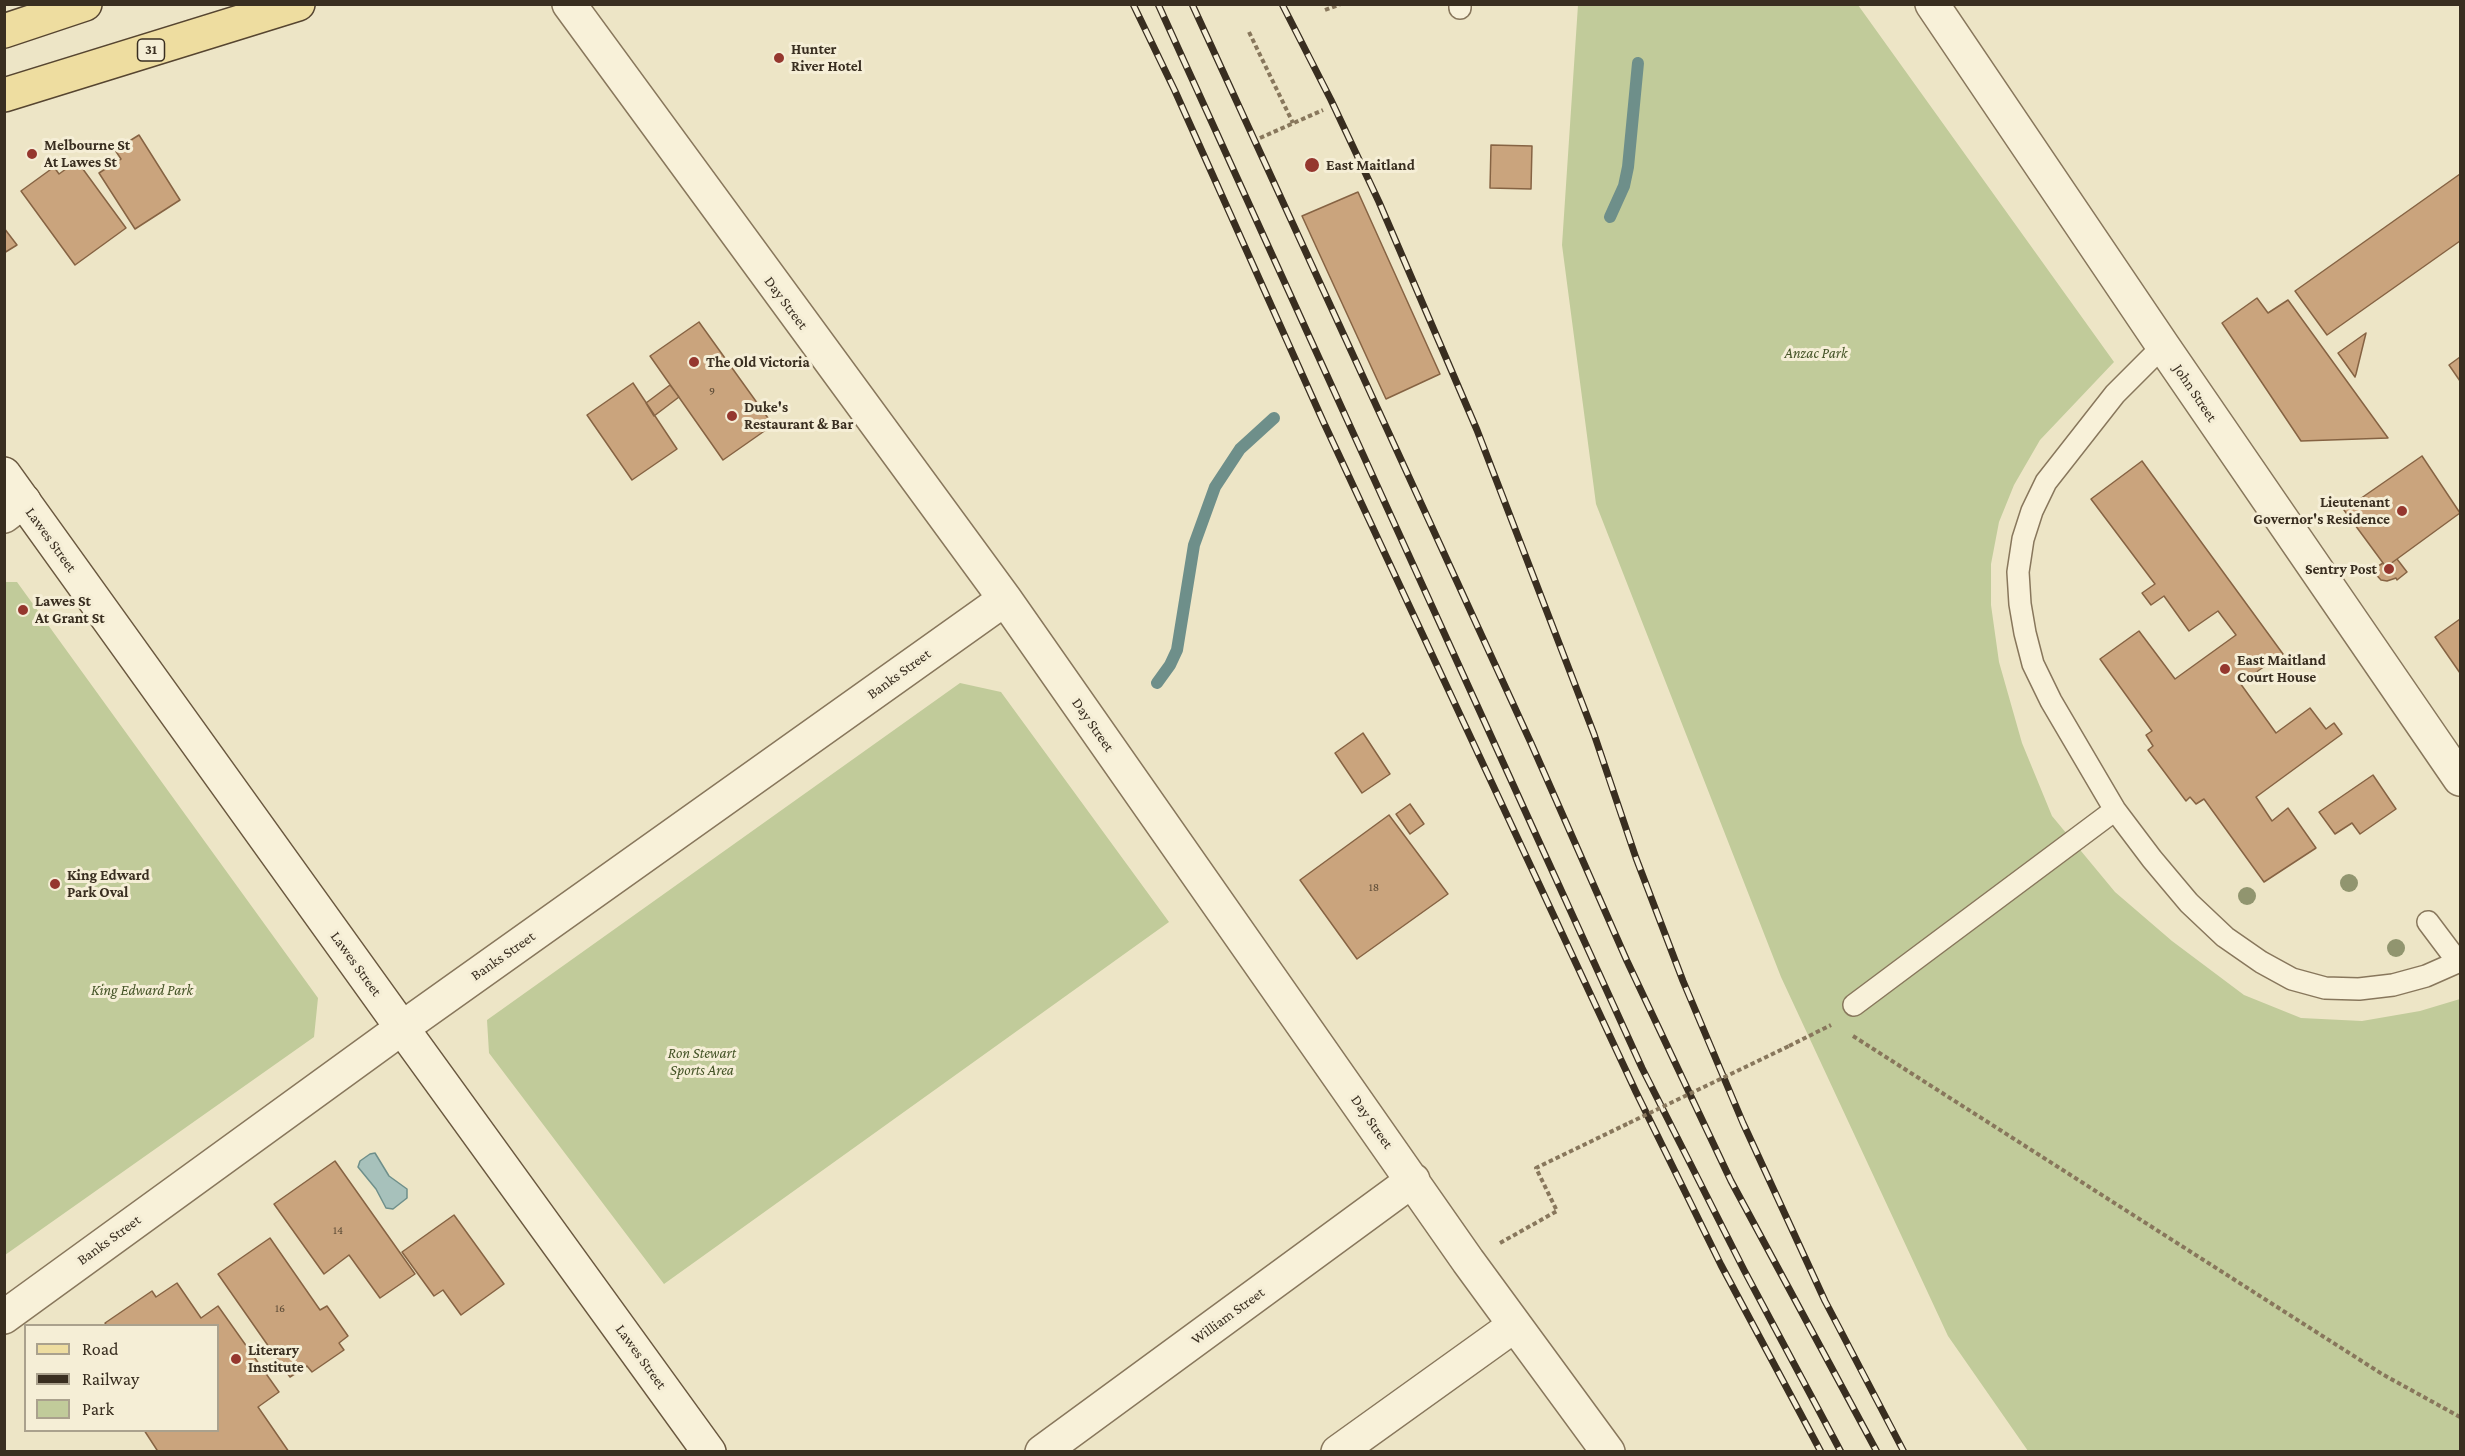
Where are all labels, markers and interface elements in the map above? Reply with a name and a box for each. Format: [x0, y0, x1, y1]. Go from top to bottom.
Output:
road number: 31 [138, 39, 164, 61]
place label: Hunter River Hotel [791, 40, 862, 75]
marker: Hunter River Hotel [772, 51, 786, 65]
place label: Melbourne St At Lawes St [44, 136, 130, 171]
marker: Melbourne St At Lawes St [25, 147, 39, 161]
marker: East Maitland [1303, 156, 1321, 174]
place label: East Maitland [1326, 156, 1415, 174]
street label: Day Street [760, 273, 812, 333]
park label: Anzac Park [1785, 344, 1847, 362]
place label: The Old Victoria [706, 353, 810, 371]
marker: The Old Victoria [687, 355, 701, 369]
street label: John Street [2169, 361, 2221, 425]
house number: 9 [709, 384, 715, 398]
place label: Duke's Restaurant & Bar [744, 398, 853, 433]
marker: Duke's Restaurant & Bar [725, 409, 739, 423]
place label: Lieutenant Governor's Residence [2253, 493, 2390, 528]
street label: Lawes Street [21, 504, 81, 576]
marker: Lieutenant Governor's Residence [2395, 504, 2409, 518]
place label: Sentry Post [2305, 560, 2377, 578]
marker: Sentry Post [2382, 562, 2396, 576]
place label: Lawes St At Grant St [35, 592, 105, 627]
marker: Lawes St At Grant St [16, 603, 30, 617]
street label: Banks Street [864, 645, 934, 703]
place label: East Maitland Court House [2237, 651, 2326, 686]
marker: East Maitland Court House [2218, 662, 2232, 676]
street label: Day Street [1068, 695, 1118, 755]
place label: King Edward Park Oval [67, 866, 150, 901]
marker: King Edward Park Oval [48, 877, 62, 891]
house number: 18 [1369, 880, 1379, 894]
street label: Banks Street [467, 927, 539, 985]
street label: Lawes Street [326, 928, 386, 1000]
park label: King Edward Park [91, 981, 193, 999]
park label: Ron Stewart Sports Area [668, 1044, 736, 1079]
street label: Day Street [1347, 1092, 1397, 1152]
street label: Banks Street [74, 1211, 144, 1269]
house number: 14 [333, 1223, 343, 1237]
street label: William Street [1188, 1283, 1268, 1349]
house number: 16 [275, 1301, 285, 1315]
street label: Lawes Street [611, 1321, 671, 1393]
legend [24, 1324, 219, 1432]
text: Road [82, 1339, 119, 1359]
place label: Literary Institute [248, 1341, 304, 1376]
marker: Literary Institute [229, 1352, 243, 1366]
text: Railway [82, 1369, 139, 1389]
text: Park [82, 1399, 114, 1419]

